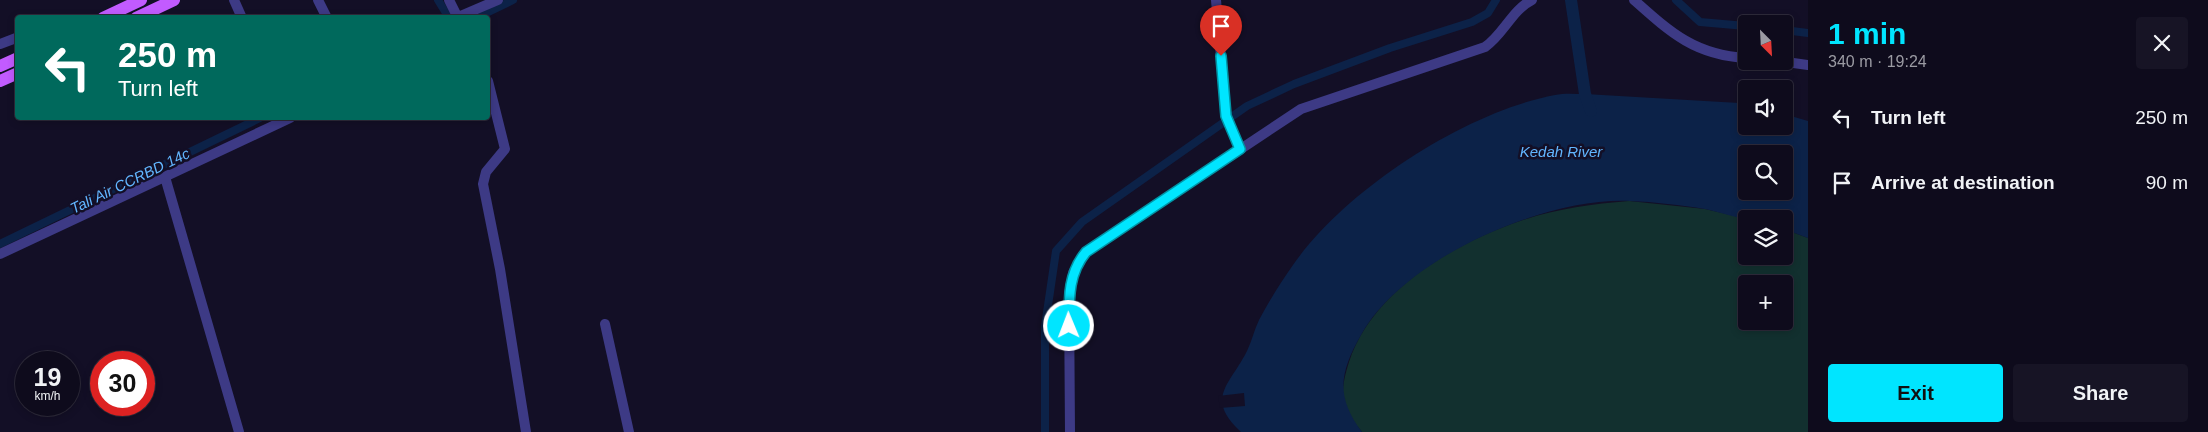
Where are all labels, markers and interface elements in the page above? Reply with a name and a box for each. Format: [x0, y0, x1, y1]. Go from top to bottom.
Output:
pin [1200, 5, 1242, 56]
icon: arrive [1207, 12, 1235, 40]
north arrow [1738, 15, 1792, 70]
map controls [1738, 15, 1793, 330]
text: 1 min [1828, 17, 1906, 50]
button: close [2136, 17, 2188, 69]
icon: left [35, 35, 100, 100]
text: 250 m [118, 35, 217, 74]
text: 340 m · 19:24 [1828, 53, 1927, 70]
text: Turn left [118, 76, 198, 101]
button: sound [1738, 80, 1793, 135]
icon: left [1828, 104, 1856, 132]
text: Turn left [1871, 107, 1946, 128]
text: 250 m [2135, 107, 2188, 128]
water label: Kedah River [1520, 143, 1603, 160]
water label: Tali Air CCRBD 14c [67, 144, 193, 217]
button: search [1738, 145, 1793, 200]
icon: arrive [1828, 169, 1856, 197]
text: Arrive at destination [1871, 172, 2055, 193]
text: 90 m [2146, 172, 2188, 193]
button: layers [1738, 210, 1793, 265]
button: + [1738, 275, 1793, 330]
position arrow [1042, 299, 1094, 351]
speed limit sign: 30 [90, 351, 155, 416]
text: 19 [34, 363, 61, 391]
button: Exit [1828, 364, 2003, 422]
button: Share [2013, 364, 2188, 422]
text: km/h [34, 389, 61, 403]

